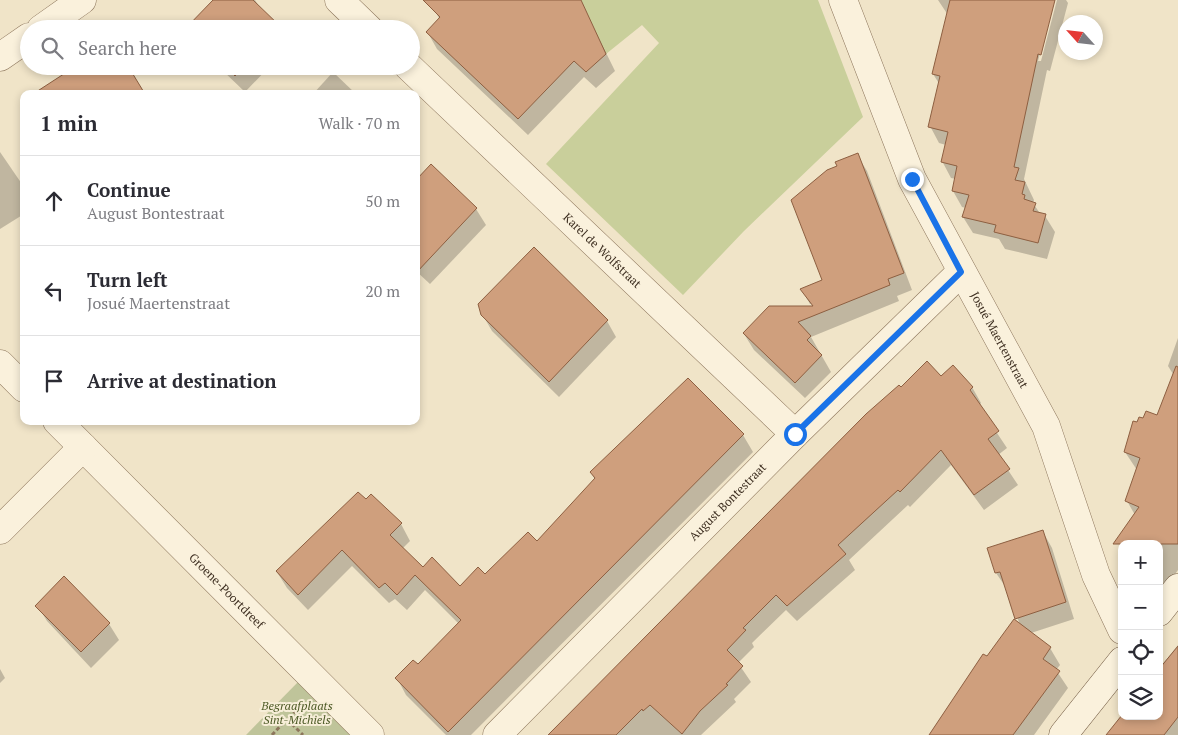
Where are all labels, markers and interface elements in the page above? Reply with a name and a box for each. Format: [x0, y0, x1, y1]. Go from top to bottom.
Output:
north arrow [1058, 15, 1103, 60]
search box [20, 20, 420, 75]
icon: search [38, 34, 66, 62]
text: Search here [78, 35, 177, 60]
text: 1 min [40, 109, 97, 137]
text: Walk · 70 m [319, 112, 400, 134]
route end [901, 168, 924, 191]
text: Continue [87, 177, 171, 202]
icon: ahead [40, 187, 68, 215]
text: 50 m [365, 190, 400, 212]
text: August Bontestraat [87, 202, 225, 224]
street label: Karel de Wolfstraat [560, 210, 645, 291]
text: Turn left [87, 267, 168, 292]
icon: left [40, 277, 68, 305]
text: 20 m [365, 280, 400, 302]
street label: Josué Maertenstraat [968, 289, 1032, 391]
text: Josué Maertenstraat [87, 292, 230, 314]
icon: arrive [40, 367, 68, 395]
text: Arrive at destination [87, 368, 276, 393]
route start [784, 423, 807, 446]
street label: August Bontestraat [686, 459, 769, 544]
map controls [1118, 540, 1163, 720]
button: + [1118, 540, 1163, 585]
street label: Groene-Poortdreef [186, 550, 268, 632]
button: − [1118, 585, 1163, 630]
button: locate [1118, 630, 1163, 675]
button: layers [1118, 675, 1163, 720]
park label: Begraafplaats Sint-Michiels [260, 698, 333, 727]

